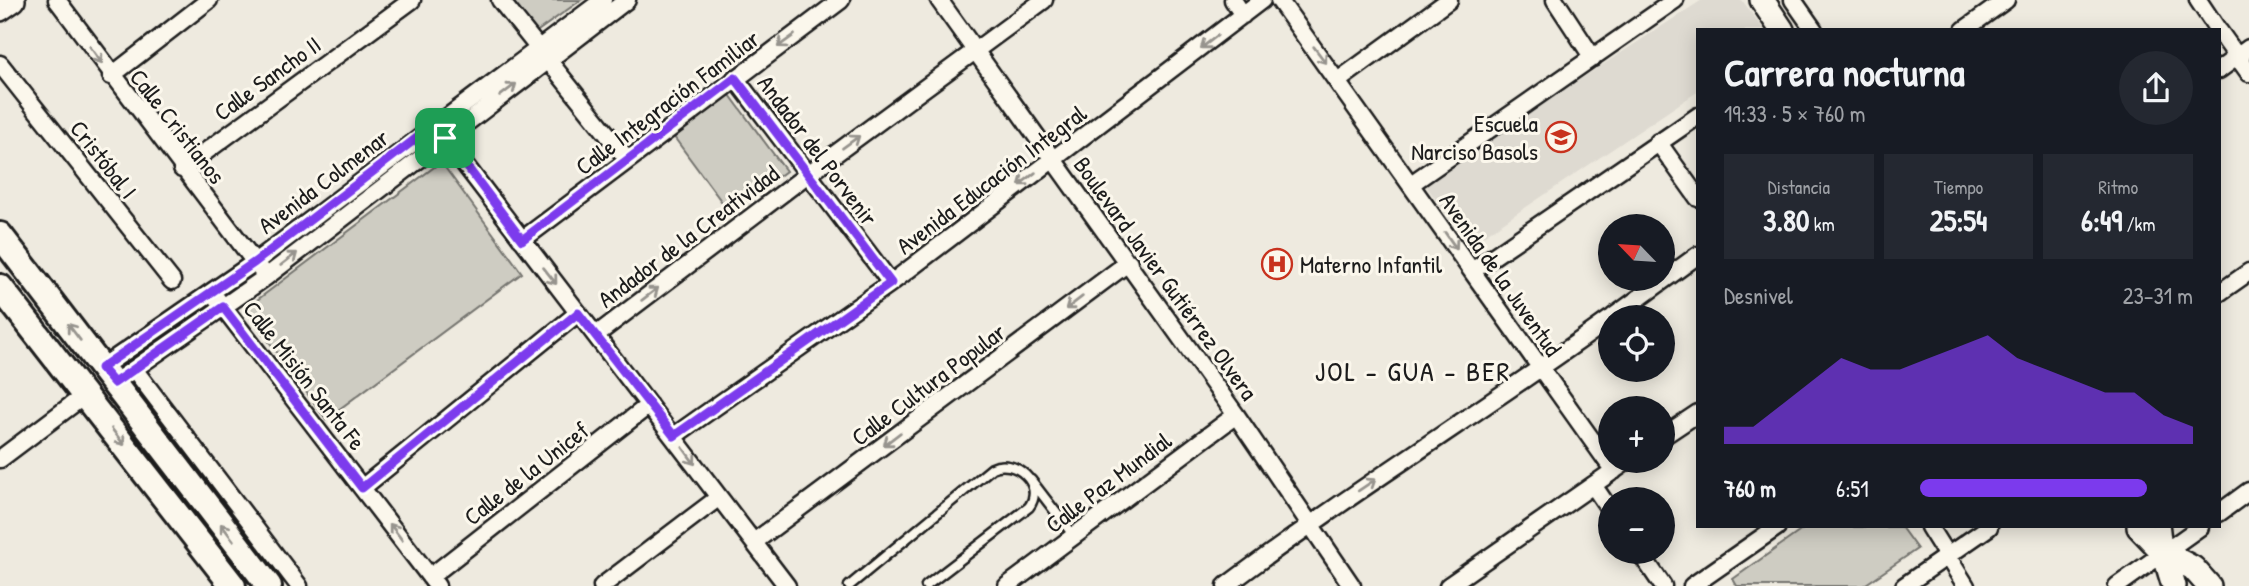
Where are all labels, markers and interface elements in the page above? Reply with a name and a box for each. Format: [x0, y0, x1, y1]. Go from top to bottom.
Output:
street label: Calle Integración Familiar [568, 22, 766, 182]
street label: Calle Sancho II [207, 28, 327, 128]
one-way arrow [777, 33, 796, 48]
one-way arrow [1200, 34, 1218, 50]
one-way arrow [89, 45, 104, 64]
one-way arrow [1313, 45, 1327, 64]
text: Carrera nocturna [1724, 46, 1965, 98]
button: share [2119, 51, 2193, 125]
street label: Calle Cristianos [123, 62, 233, 190]
street label: Andador del Porvenir [751, 68, 885, 232]
one-way arrow [498, 82, 517, 97]
street label: Avenida Educación Integral [889, 97, 1093, 261]
text: 19:33 · 5 × 760 m [1724, 98, 1865, 129]
place label: Escuela Narciso Basols [1411, 107, 1538, 167]
pin [415, 108, 475, 168]
street label: Cristóbal I [63, 113, 145, 205]
icon: arrive [426, 119, 464, 157]
school or university icon: Escuela Narciso Basols [1544, 120, 1578, 154]
street label: Avenida Colmenar [251, 121, 395, 241]
one-way arrow [841, 134, 860, 149]
street label: Boulevard Javier Gutiérrez Olvera [1067, 150, 1265, 406]
street label: Andador de la Creatividad [591, 157, 785, 315]
one-way arrow [1018, 172, 1037, 187]
text: Distancia [1768, 174, 1830, 200]
text: Tiempo [1934, 174, 1983, 200]
text: Ritmo [2098, 174, 2138, 200]
street label: Avenida de la Juventud [1433, 186, 1569, 362]
text: 3.80 [1763, 200, 1809, 240]
text: 25:54 [1930, 200, 1987, 240]
text: 6:49 [2081, 200, 2122, 240]
text: km [1809, 211, 1835, 237]
text: /km [2122, 211, 2155, 237]
north arrow [1598, 214, 1675, 290]
map controls [1598, 214, 1675, 564]
one-way arrow [1444, 231, 1458, 250]
hospital icon: Materno Infantil [1260, 247, 1294, 281]
place label: Materno Infantil [1300, 248, 1443, 280]
one-way arrow [280, 251, 298, 266]
one-way arrow [542, 266, 557, 285]
text: Desnivel [1724, 280, 1793, 311]
text: 23–31 m [2123, 280, 2193, 311]
one-way arrow [641, 286, 659, 301]
street label: Calle Misión Santa Fe [237, 294, 374, 457]
one-way arrow [1065, 296, 1084, 310]
button: locate [1598, 305, 1675, 382]
street label: Calle Cultura Popular [844, 315, 1012, 453]
one-way arrow [67, 323, 81, 342]
district label: JOL - GUA - BER [1315, 352, 1511, 390]
button: + [1598, 396, 1675, 473]
street label: Calle de la Unicef [457, 414, 595, 532]
street label: Calle Paz Mundial [1038, 424, 1178, 540]
one-way arrow [110, 427, 125, 446]
one-way arrow [882, 431, 901, 446]
one-way arrow [682, 446, 696, 465]
text: 760 m [1724, 473, 1776, 504]
text: 6:51 [1836, 473, 1869, 504]
one-way arrow [1356, 478, 1376, 492]
button: − [1598, 487, 1675, 564]
one-way arrow [220, 523, 235, 542]
one-way arrow [388, 523, 403, 541]

